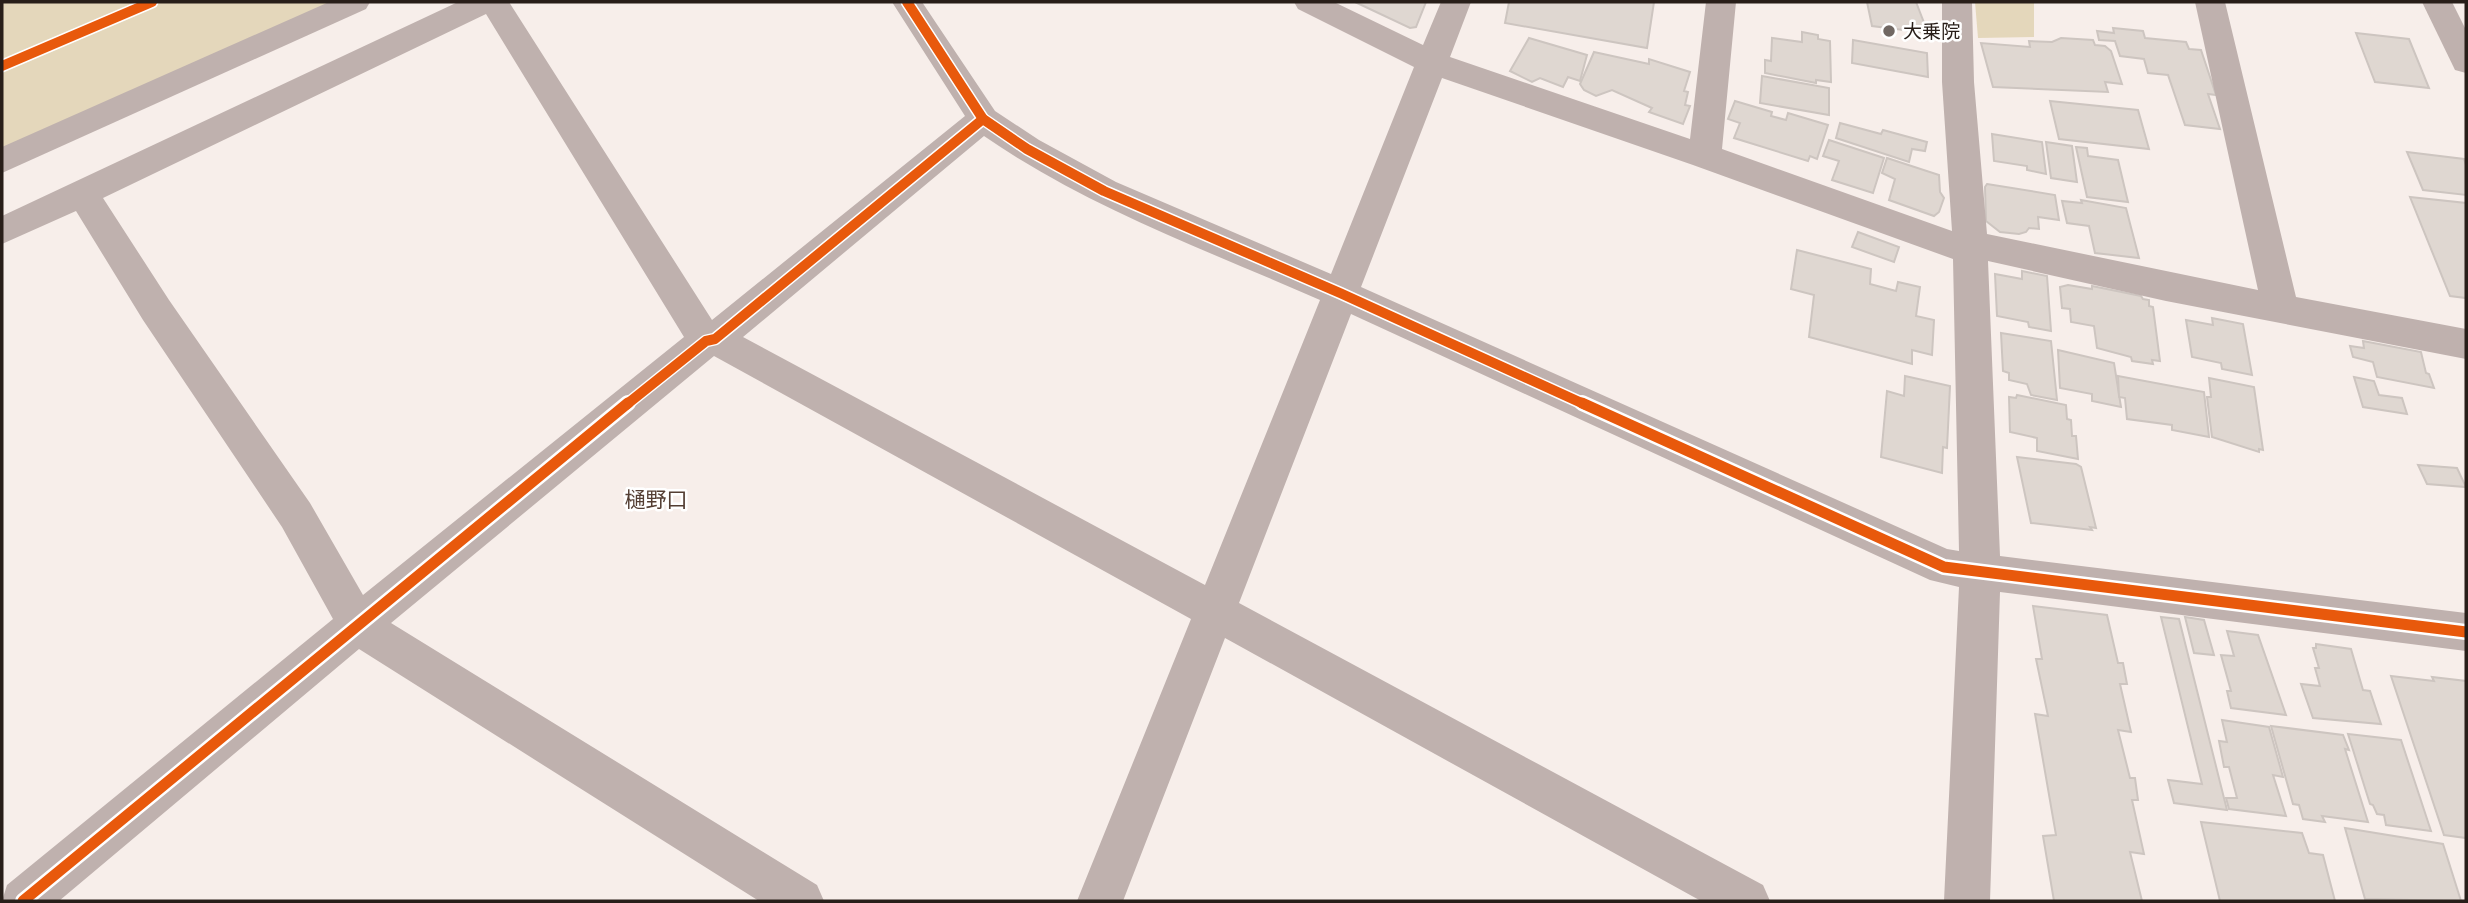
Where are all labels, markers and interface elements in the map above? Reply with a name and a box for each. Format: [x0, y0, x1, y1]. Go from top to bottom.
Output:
place label: 大乗院 [1903, 18, 1960, 45]
marker: 大乗院 [1881, 23, 1897, 39]
district label: 樋野口 [625, 485, 688, 514]

